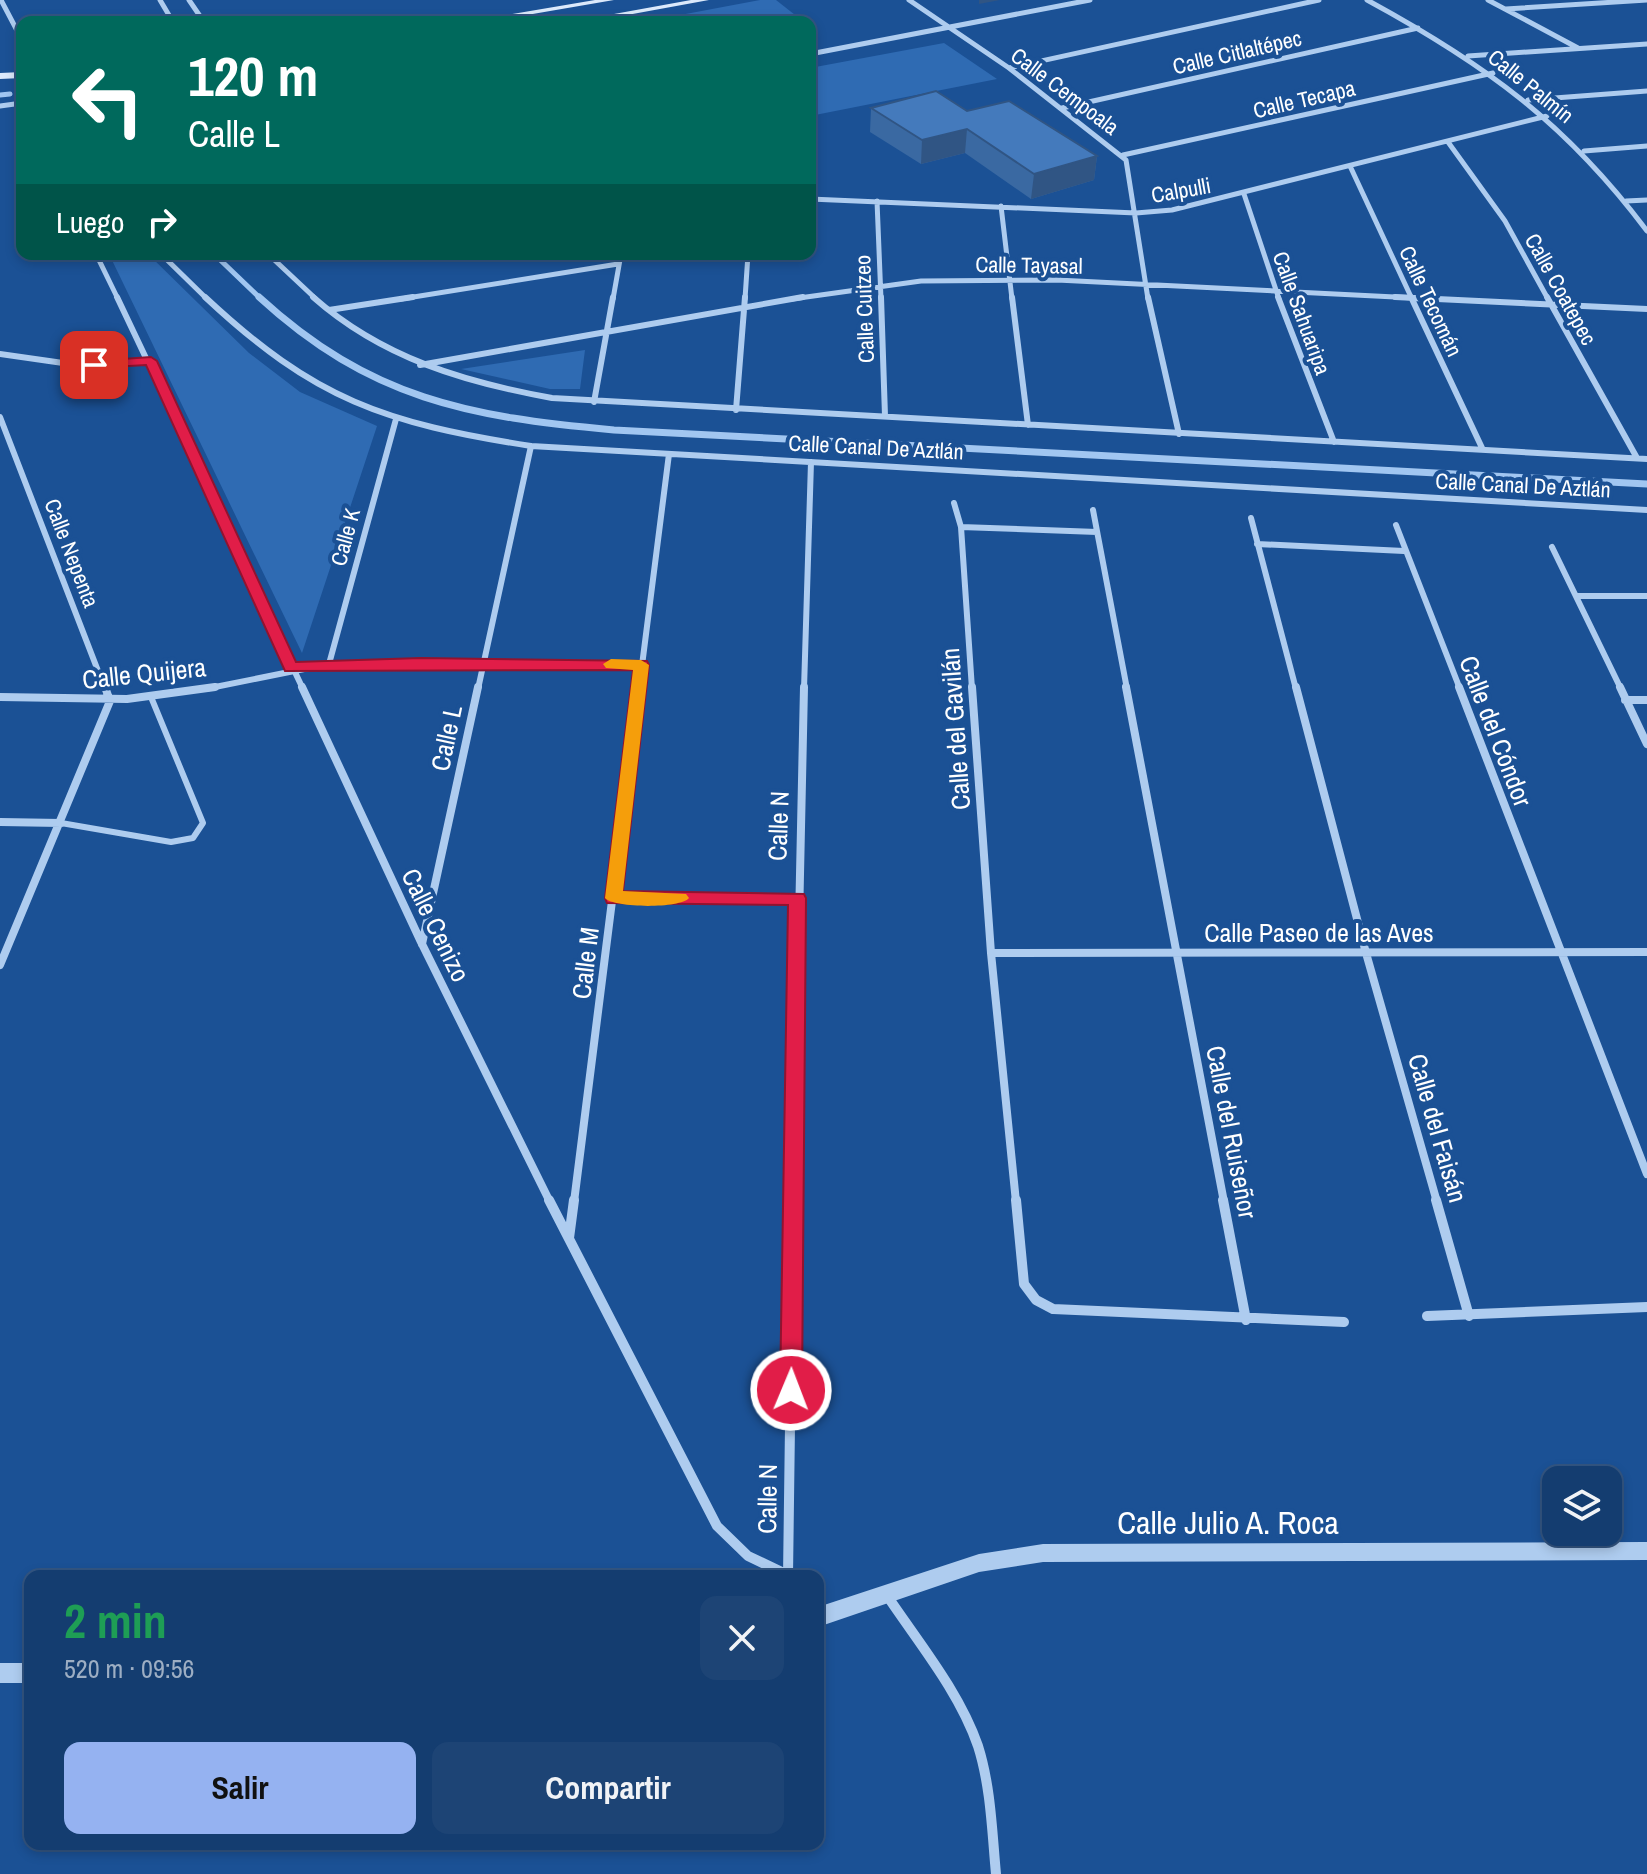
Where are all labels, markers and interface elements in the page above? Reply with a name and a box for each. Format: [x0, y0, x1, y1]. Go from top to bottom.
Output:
street label: Calle Citlaltépec [1170, 23, 1304, 81]
text: 120 m [188, 38, 318, 113]
street label: Calle Cempoala [1005, 40, 1125, 142]
street label: Calle Palmín [1482, 42, 1580, 130]
icon: left [56, 48, 160, 152]
street label: Calle Tecapa [1250, 73, 1358, 125]
text: Calle L [188, 110, 280, 158]
street label: Calpulli [1149, 170, 1213, 210]
icon: right [140, 200, 184, 244]
text: Luego [56, 202, 124, 242]
street label: Calle Coatepec [1518, 228, 1604, 350]
street label: Calle Tecomán [1392, 241, 1470, 361]
street label: Calle Sahuaripa [1266, 247, 1338, 379]
street label: Calle Tayasal [975, 249, 1083, 281]
street label: Calle Cuitzeo [847, 254, 881, 364]
pin [60, 331, 128, 399]
icon: arrive [72, 343, 116, 387]
street label: Calle Canal De Aztlán [788, 427, 964, 467]
street label: Calle Canal De Aztlán [1435, 465, 1611, 505]
street label: Calle Nepenta [38, 494, 106, 612]
street label: Calle K [323, 505, 367, 569]
street label: Calle del Gavilán [932, 647, 978, 811]
street label: Calle Quijera [80, 649, 208, 697]
street label: Calle del Cóndor [1451, 651, 1541, 811]
street label: Calle L [422, 702, 470, 774]
street label: Calle N [759, 790, 797, 862]
street label: Calle Cenizo [394, 862, 478, 988]
street label: Calle Paseo de las Aves [1204, 915, 1434, 950]
street label: Calle M [563, 925, 607, 1001]
street label: Calle del Ruiseñor [1198, 1043, 1266, 1221]
street label: Calle del Faisán [1400, 1050, 1476, 1206]
position arrow [749, 1348, 833, 1432]
street label: Calle N [749, 1464, 785, 1534]
map controls [1542, 1466, 1622, 1546]
button: layers [1542, 1466, 1622, 1546]
street label: Calle Julio A. Roca [1117, 1501, 1339, 1544]
text: 2 min [64, 1588, 167, 1653]
button: close [700, 1596, 784, 1680]
text: 520 m · 09:56 [64, 1651, 194, 1686]
button: Salir [64, 1742, 416, 1834]
button: Compartir [432, 1742, 784, 1834]

